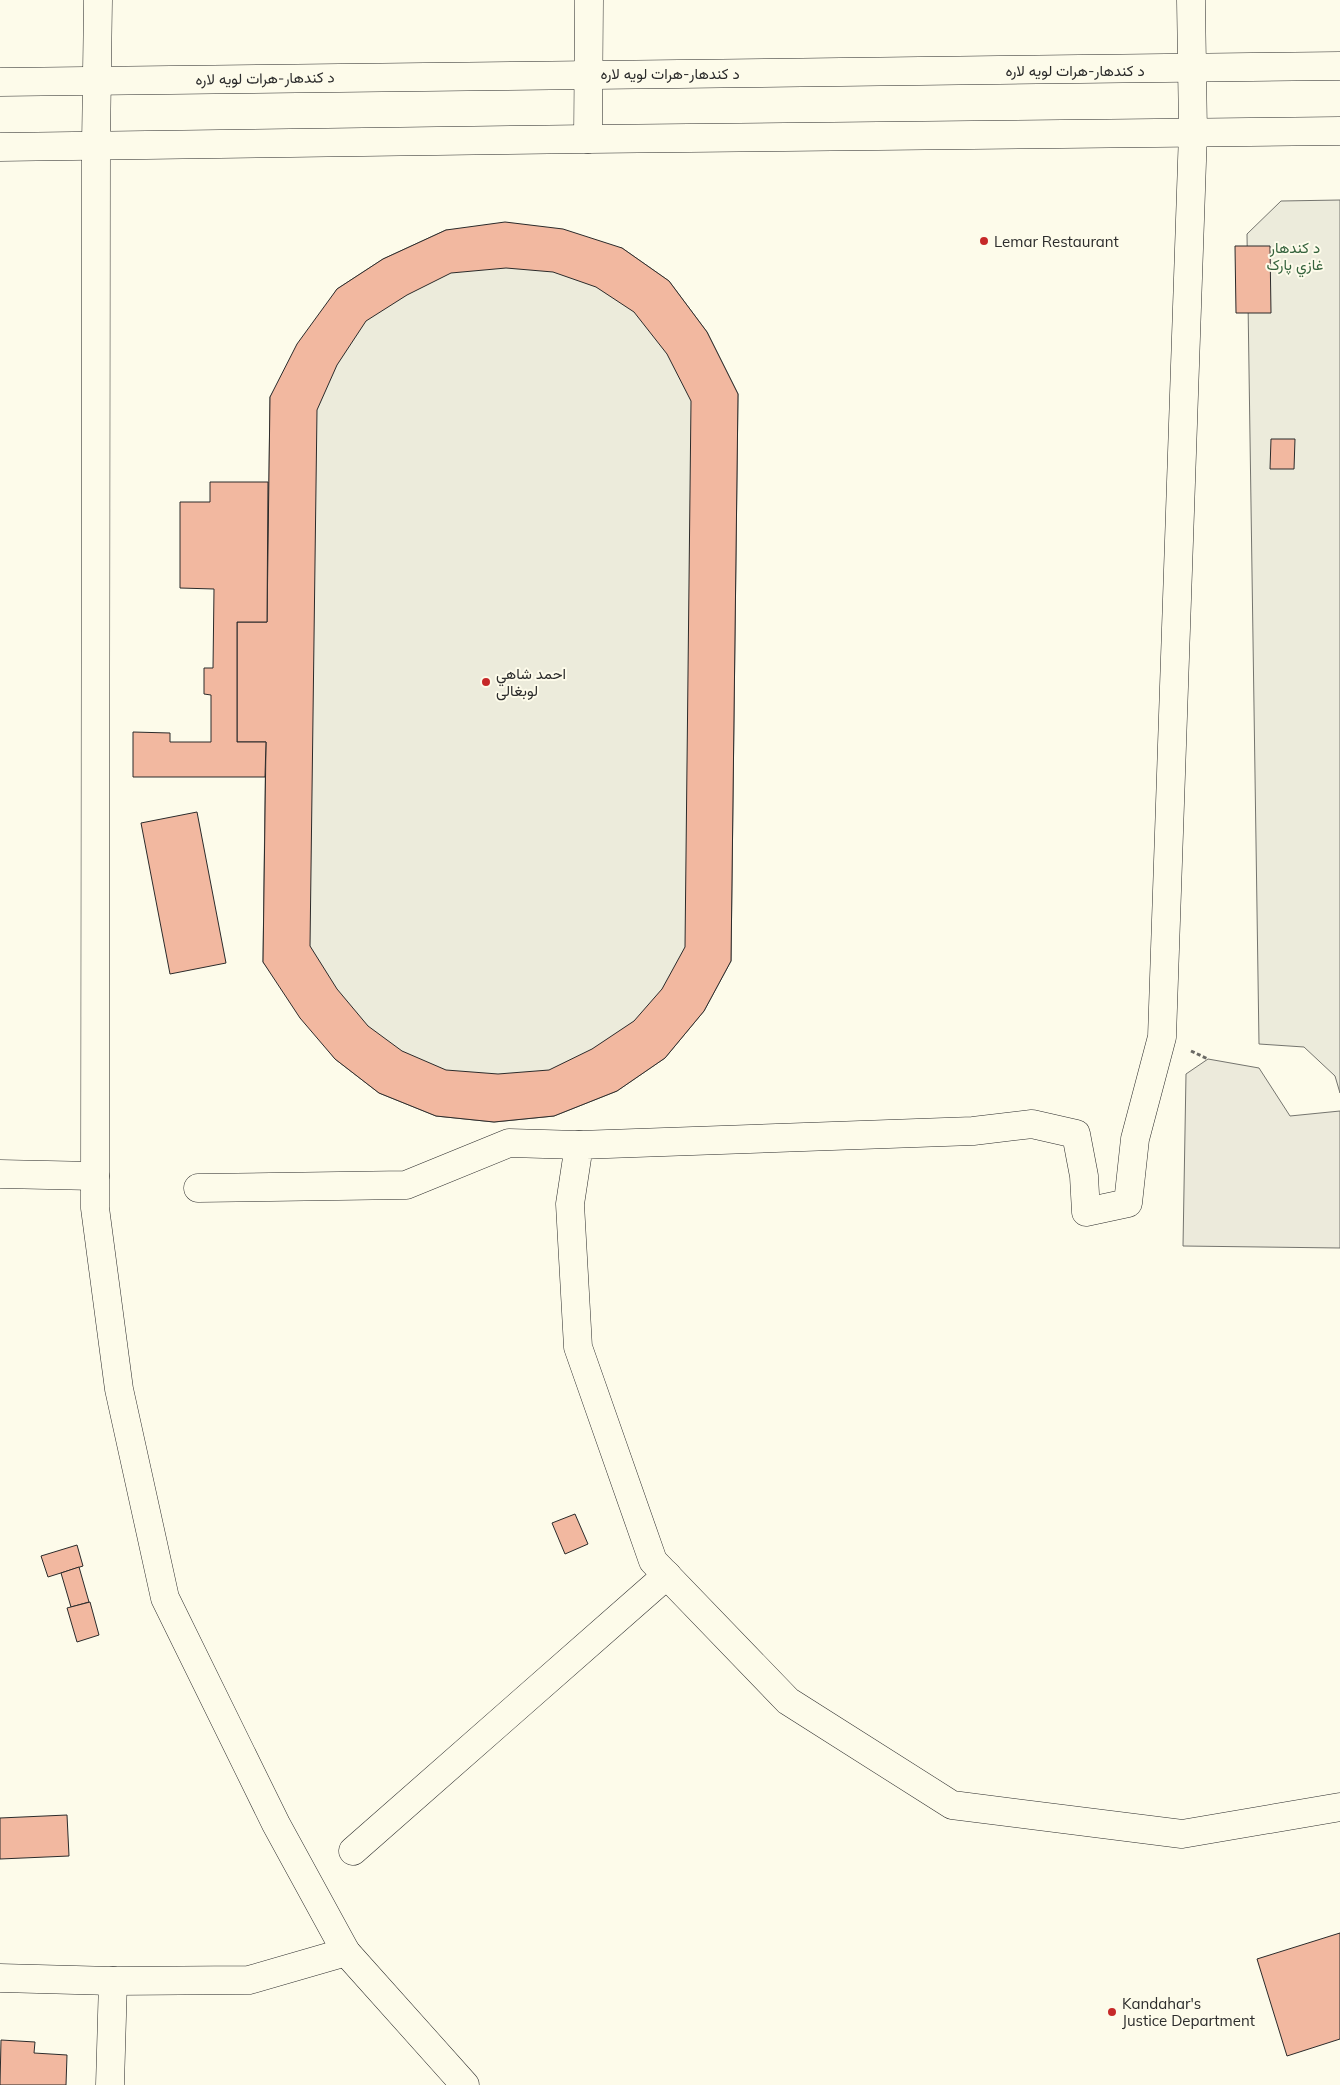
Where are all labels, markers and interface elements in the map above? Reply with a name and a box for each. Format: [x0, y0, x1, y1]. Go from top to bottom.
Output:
street label: د کندهار-هرات لويه لاره [1005, 61, 1145, 80]
street label: د کندهار-هرات لويه لاره [600, 64, 740, 83]
street label: د کندهار-هرات لويه لاره [195, 67, 335, 89]
place label: Lemar Restaurant [994, 232, 1119, 251]
marker: Lemar Restaurant [978, 235, 990, 247]
park label: د کندهار غازي پارک [1267, 238, 1324, 278]
place label: احمد شاهي لوبغالی [496, 664, 566, 701]
marker: احمد شاهي لوبغالی [480, 676, 492, 688]
place label: Kandahar's Justice Department [1122, 1994, 1255, 2030]
marker: Kandahar's Justice Department [1106, 2006, 1118, 2018]

